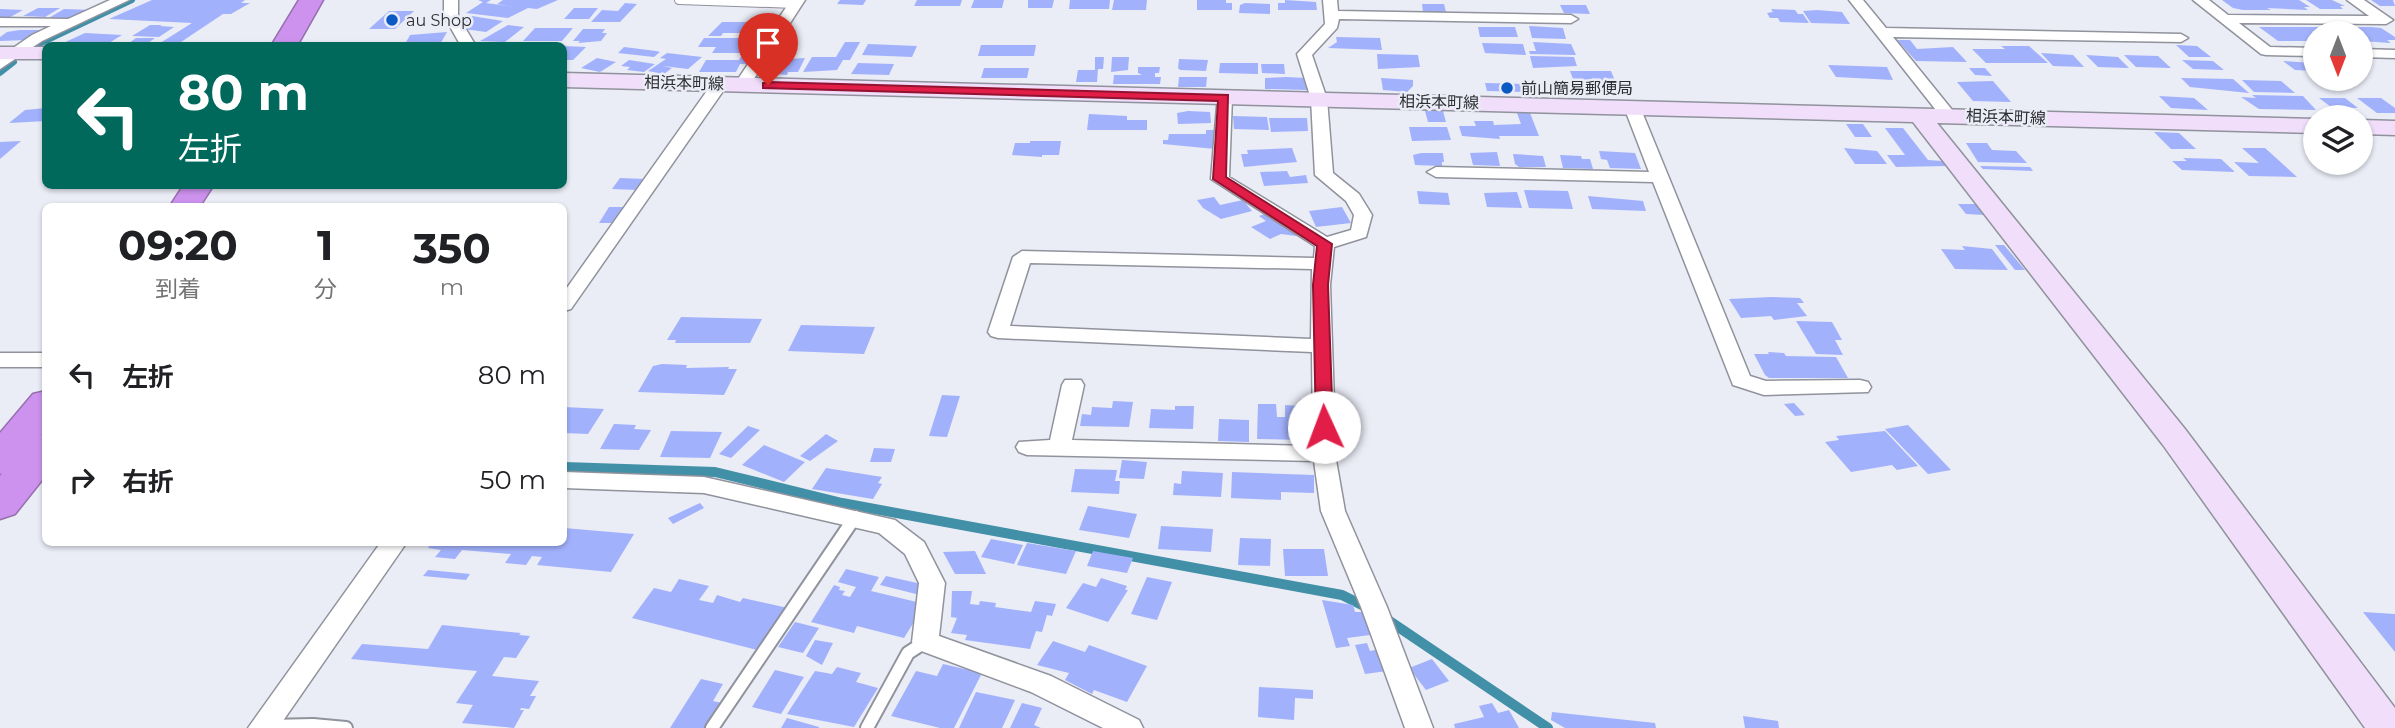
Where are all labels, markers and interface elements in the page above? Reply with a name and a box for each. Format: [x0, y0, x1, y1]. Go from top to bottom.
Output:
place label: au Shop [406, 11, 472, 30]
marker: au Shop [384, 12, 400, 28]
pin [738, 13, 798, 85]
north arrow [2303, 21, 2373, 91]
map controls [2303, 21, 2373, 175]
icon: arrive [749, 24, 787, 62]
text: 80 m [178, 63, 309, 122]
icon: left [63, 70, 154, 161]
street label: 相浜本町線 [644, 73, 724, 93]
place label: 前山簡易郵便局 [1521, 79, 1633, 98]
marker: 前山簡易郵便局 [1499, 80, 1515, 96]
street label: 相浜本町線 [1399, 92, 1479, 112]
button: layers [2303, 105, 2373, 175]
street label: 相浜本町線 [1966, 106, 2046, 128]
text: 左折 [178, 129, 242, 168]
text: 09:20 [118, 219, 238, 271]
text: 1 [317, 219, 334, 271]
text: 350 [413, 222, 491, 274]
text: m [440, 273, 464, 301]
text: 到着 [155, 275, 201, 303]
text: 分 [314, 275, 337, 303]
icon: left [63, 356, 101, 394]
text: 80 m [478, 359, 546, 391]
text: 左折 [122, 361, 174, 393]
position arrow [1287, 390, 1361, 464]
icon: right [63, 461, 101, 499]
text: 50 m [480, 464, 546, 496]
text: 右折 [122, 466, 174, 498]

